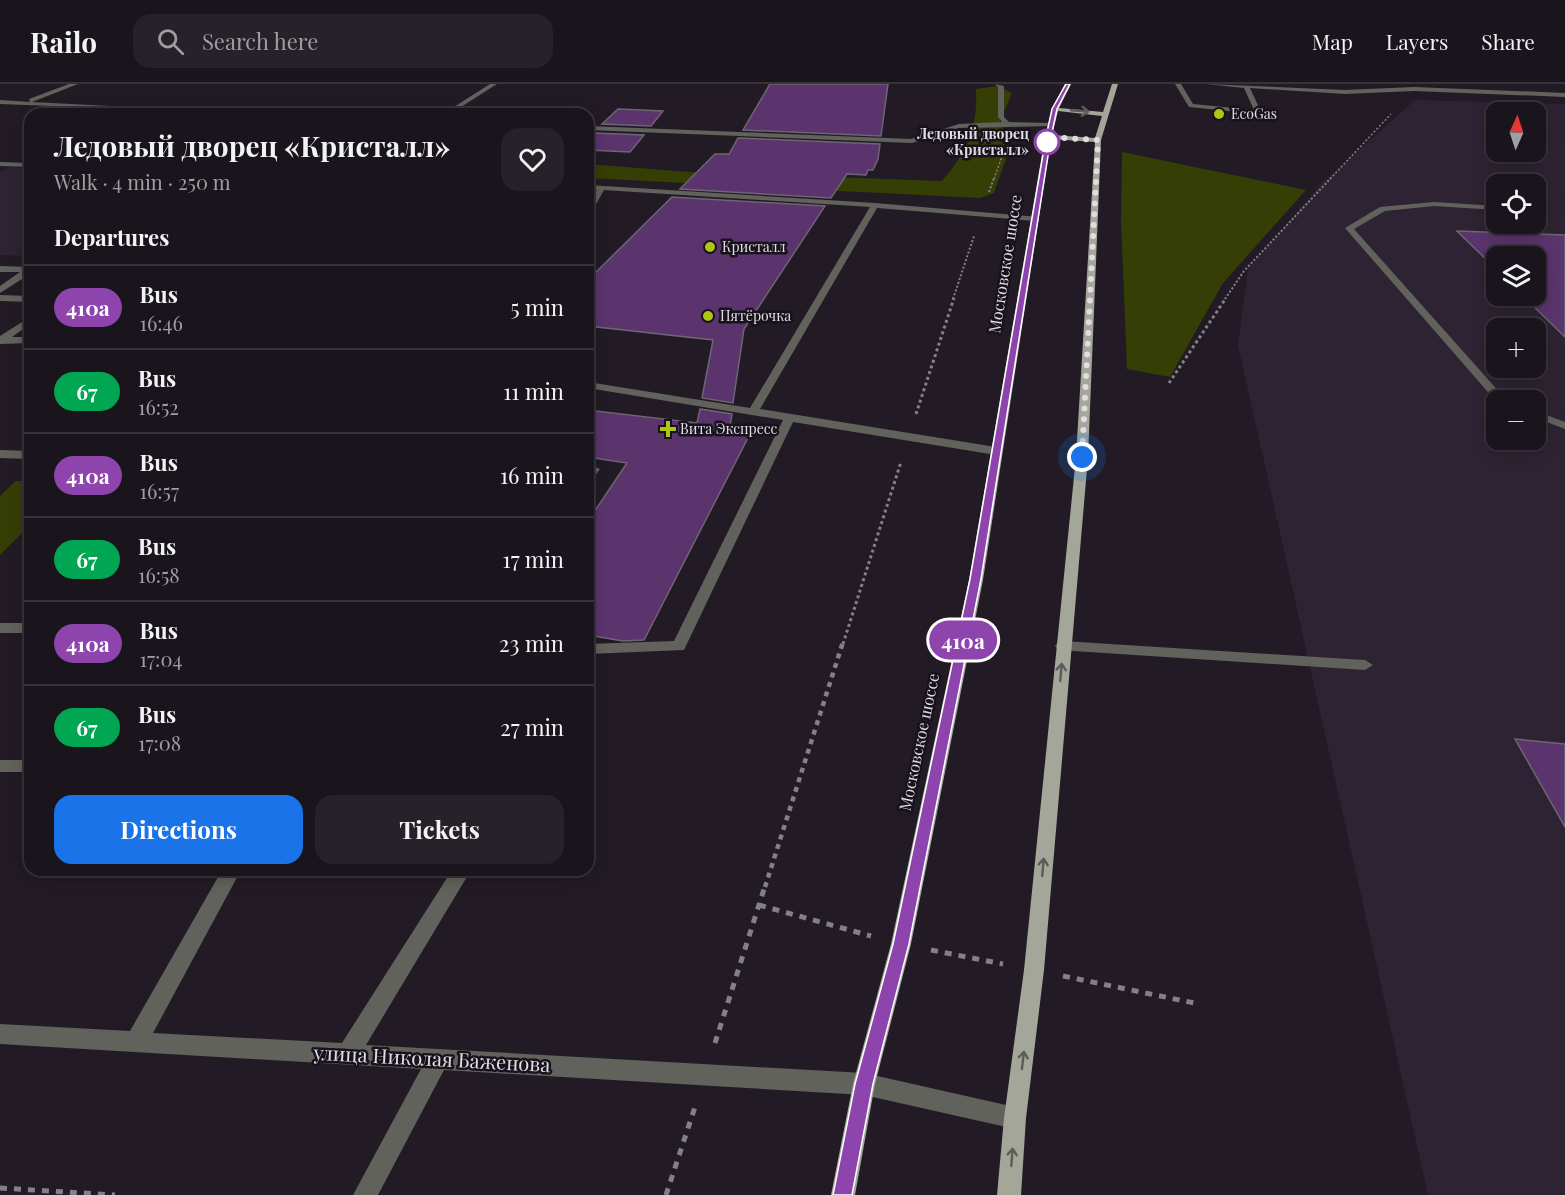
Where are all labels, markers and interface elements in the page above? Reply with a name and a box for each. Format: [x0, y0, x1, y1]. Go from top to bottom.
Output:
search box [133, 14, 553, 68]
text: Railo [30, 23, 97, 60]
icon: search [154, 25, 187, 58]
text: Search here [202, 26, 318, 56]
text: Map [1312, 27, 1353, 55]
text: Layers [1386, 27, 1448, 55]
text: Share [1481, 27, 1535, 55]
north arrow [1486, 102, 1546, 162]
map controls [1486, 102, 1546, 450]
place label: EcoGas [1231, 104, 1277, 123]
one-way arrow [1069, 106, 1089, 117]
marker: EcoGas [1212, 107, 1226, 121]
place label: Ледовый дворец «Кристалл» [916, 124, 1029, 159]
text: Ледовый дворец «Кристалл» [54, 127, 450, 164]
button: heart [501, 128, 564, 191]
marker: Ледовый дворец «Кристалл» [1034, 129, 1060, 155]
text: Walk · 4 min · 250 m [54, 168, 231, 195]
button: locate [1486, 174, 1546, 234]
street label: Московское шоссе [983, 193, 1026, 335]
text: Departures [54, 222, 169, 252]
place label: Кристалл [722, 237, 786, 256]
marker: Кристалл [703, 240, 717, 254]
button: layers [1486, 246, 1546, 306]
text: Bus [140, 279, 178, 309]
text: 5 min [511, 292, 564, 322]
text: 410а [66, 293, 110, 321]
place label: Пятёрочка [720, 306, 791, 325]
text: 16:46 [140, 309, 183, 336]
marker: Пятёрочка [701, 309, 715, 323]
button: + [1486, 318, 1546, 378]
text: Bus [138, 363, 176, 393]
text: 11 min [503, 376, 564, 406]
text: 67 [76, 377, 98, 405]
button: − [1486, 390, 1546, 450]
text: 16:52 [138, 393, 179, 420]
place label: Вита Экспресс [680, 419, 778, 438]
marker: Вита Экспресс [661, 422, 675, 436]
your location [1067, 442, 1097, 472]
text: Bus [140, 447, 178, 477]
text: 16 min [500, 460, 564, 490]
text: 410а [66, 461, 110, 489]
text: 16:57 [140, 477, 179, 504]
text: Bus [138, 531, 176, 561]
text: 17 min [503, 544, 564, 574]
text: 67 [76, 545, 98, 573]
text: 16:58 [138, 561, 180, 588]
text: Bus [140, 615, 178, 645]
line badge: 410а [921, 620, 1005, 660]
text: 410а [941, 626, 985, 654]
text: 23 min [499, 628, 564, 658]
text: 410а [66, 629, 110, 657]
text: 17:04 [140, 645, 182, 672]
one-way arrow [1056, 663, 1067, 683]
street label: Московское шоссе [894, 671, 943, 813]
text: Bus [138, 699, 176, 729]
text: 27 min [500, 712, 564, 742]
text: 67 [76, 713, 98, 741]
text: 17:08 [138, 729, 181, 756]
button: Directions [54, 795, 303, 864]
button: Tickets [315, 795, 564, 864]
one-way arrow [1038, 857, 1049, 877]
street label: улица Николая Баженова [312, 1038, 551, 1077]
one-way arrow [1017, 1051, 1028, 1071]
one-way arrow [1007, 1147, 1018, 1167]

